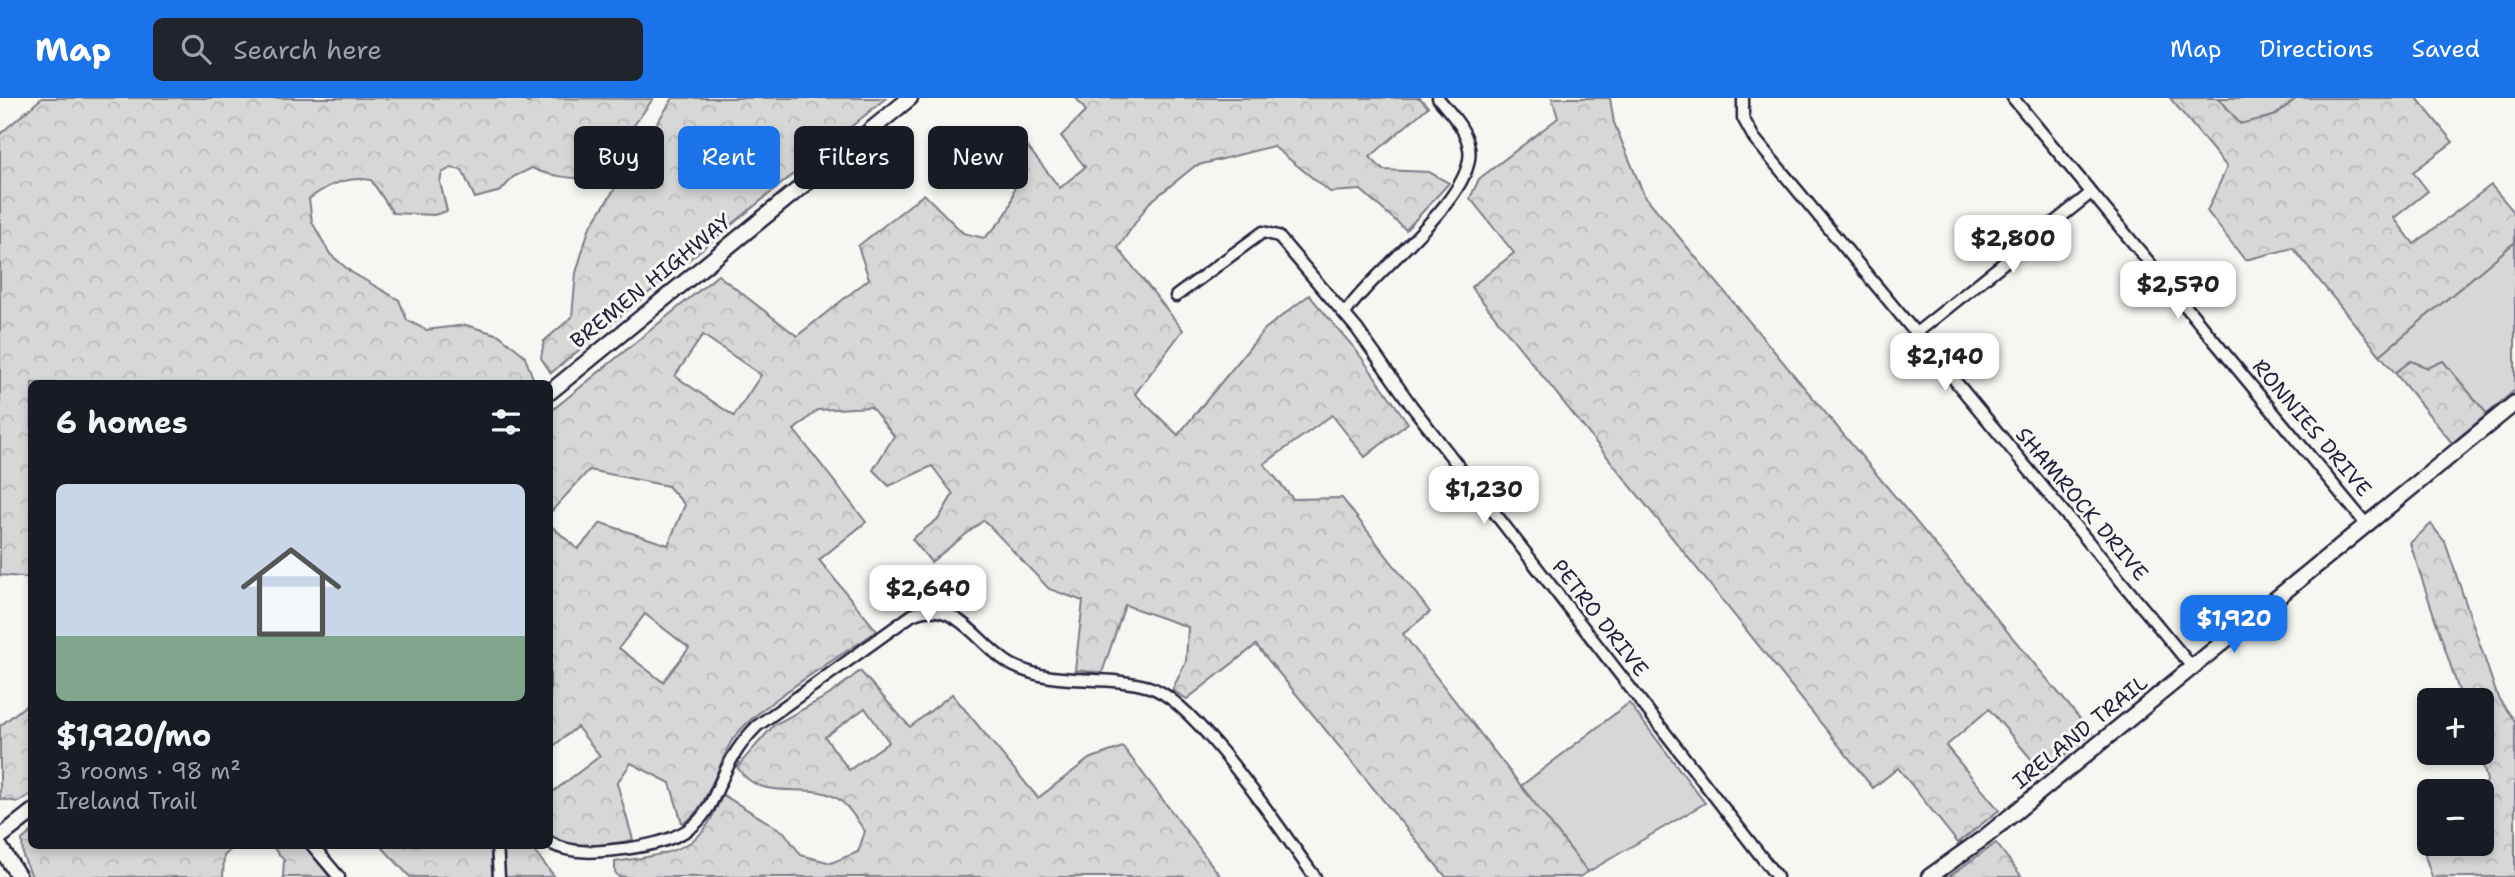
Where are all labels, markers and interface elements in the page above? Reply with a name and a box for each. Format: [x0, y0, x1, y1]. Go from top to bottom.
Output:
search box [153, 18, 643, 81]
text: Map [35, 27, 111, 72]
icon: search [177, 30, 215, 68]
text: Search here [233, 32, 382, 67]
text: Map [2170, 33, 2221, 65]
text: Directions [2259, 33, 2374, 65]
text: Saved [2412, 33, 2480, 65]
chip: Buy [574, 126, 664, 189]
chip: Rent [678, 126, 780, 189]
chip: Filters [794, 126, 914, 189]
chip: New [928, 126, 1028, 189]
street label: BREMEN HIGHWAY [565, 207, 738, 355]
pin: $2,800 [1956, 216, 2070, 275]
text: $2,800 [1970, 223, 2056, 253]
pin: $2,570 [2121, 262, 2235, 321]
text: $2,570 [2136, 269, 2220, 299]
pin: $2,140 [1888, 334, 2002, 393]
text: $2,140 [1906, 341, 1984, 371]
street label: RONNIES DRIVE [2246, 353, 2378, 503]
text: 6 homes [56, 402, 188, 443]
icon: filters [487, 403, 525, 441]
street label: SHAMROCK DRIVE [2009, 421, 2155, 587]
pin: $1,230 [1427, 466, 1541, 526]
text: $1,230 [1445, 474, 1523, 504]
icon: home [228, 529, 354, 655]
street label: PETRO DRIVE [1545, 554, 1655, 682]
pin: $2,640 [871, 566, 985, 625]
text: $2,640 [885, 573, 971, 603]
pin: $1,920 [2177, 596, 2291, 655]
text: $1,920 [2196, 603, 2272, 633]
street label: IRELAND TRAIL [2007, 669, 2154, 795]
map controls [2417, 688, 2494, 856]
button: + [2417, 688, 2494, 765]
text: $1,920/mo [56, 715, 211, 756]
text: 3 rooms · 98 m² [56, 756, 241, 786]
button: − [2417, 779, 2494, 856]
text: Ireland Trail [56, 786, 197, 816]

